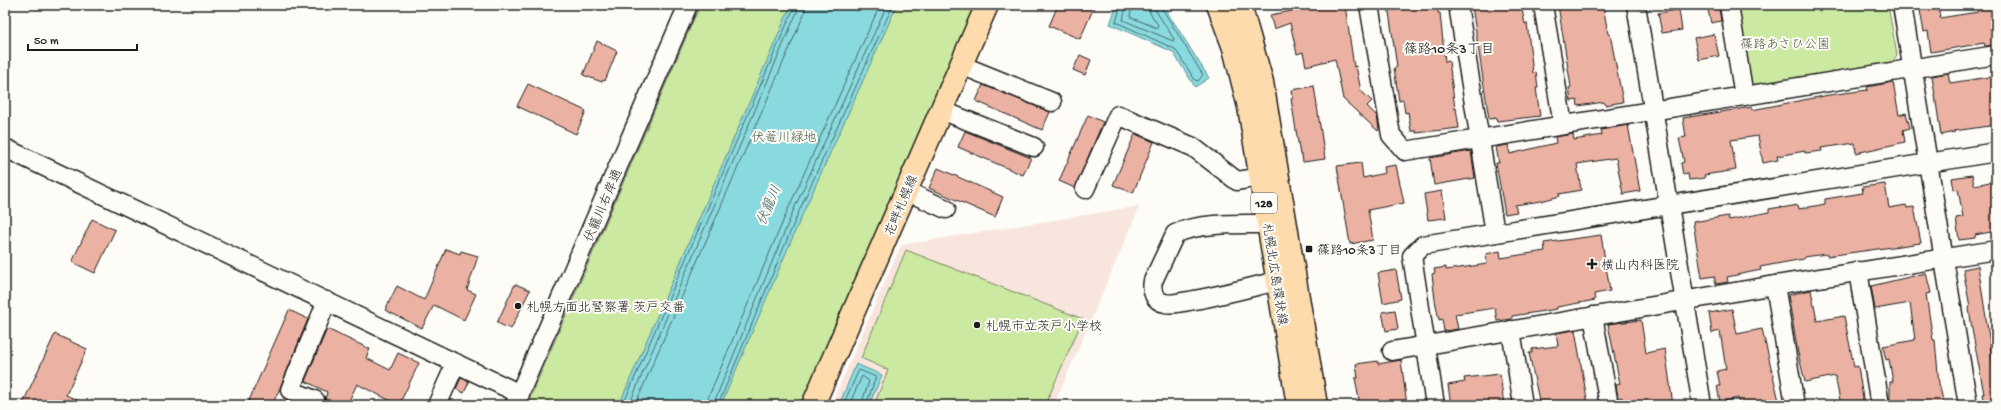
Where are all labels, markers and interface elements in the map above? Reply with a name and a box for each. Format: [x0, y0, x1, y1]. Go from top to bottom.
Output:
scale bar [28, 26, 137, 52]
text: 50 m [34, 35, 59, 49]
park label: 篠路あさひ公園 [1740, 37, 1830, 53]
district label: 篠路10条3丁目 [1404, 42, 1494, 59]
park label: 伏篭川緑地 [751, 130, 817, 146]
street label: 伏籠川右岸通 [581, 167, 626, 245]
street label: 花畔札幌線 [882, 172, 922, 239]
water label: 伏籠川 [753, 183, 786, 229]
road number: 128 [1251, 193, 1277, 213]
street label: 札幌北広島環状線 [1258, 222, 1290, 328]
marker: 篠路10条3丁目 [1304, 244, 1314, 254]
place label: 篠路10条3丁目 [1317, 244, 1401, 259]
marker: 横山内科医院 [1586, 258, 1598, 270]
place label: 横山内科医院 [1601, 258, 1679, 274]
place label: 札幌方面北警察署 茨戸交番 [526, 300, 685, 316]
marker: 札幌方面北警察署 茨戸交番 [513, 301, 523, 311]
place label: 札幌市立茨戸小学校 [985, 319, 1102, 335]
marker: 札幌市立茨戸小学校 [972, 320, 982, 330]

